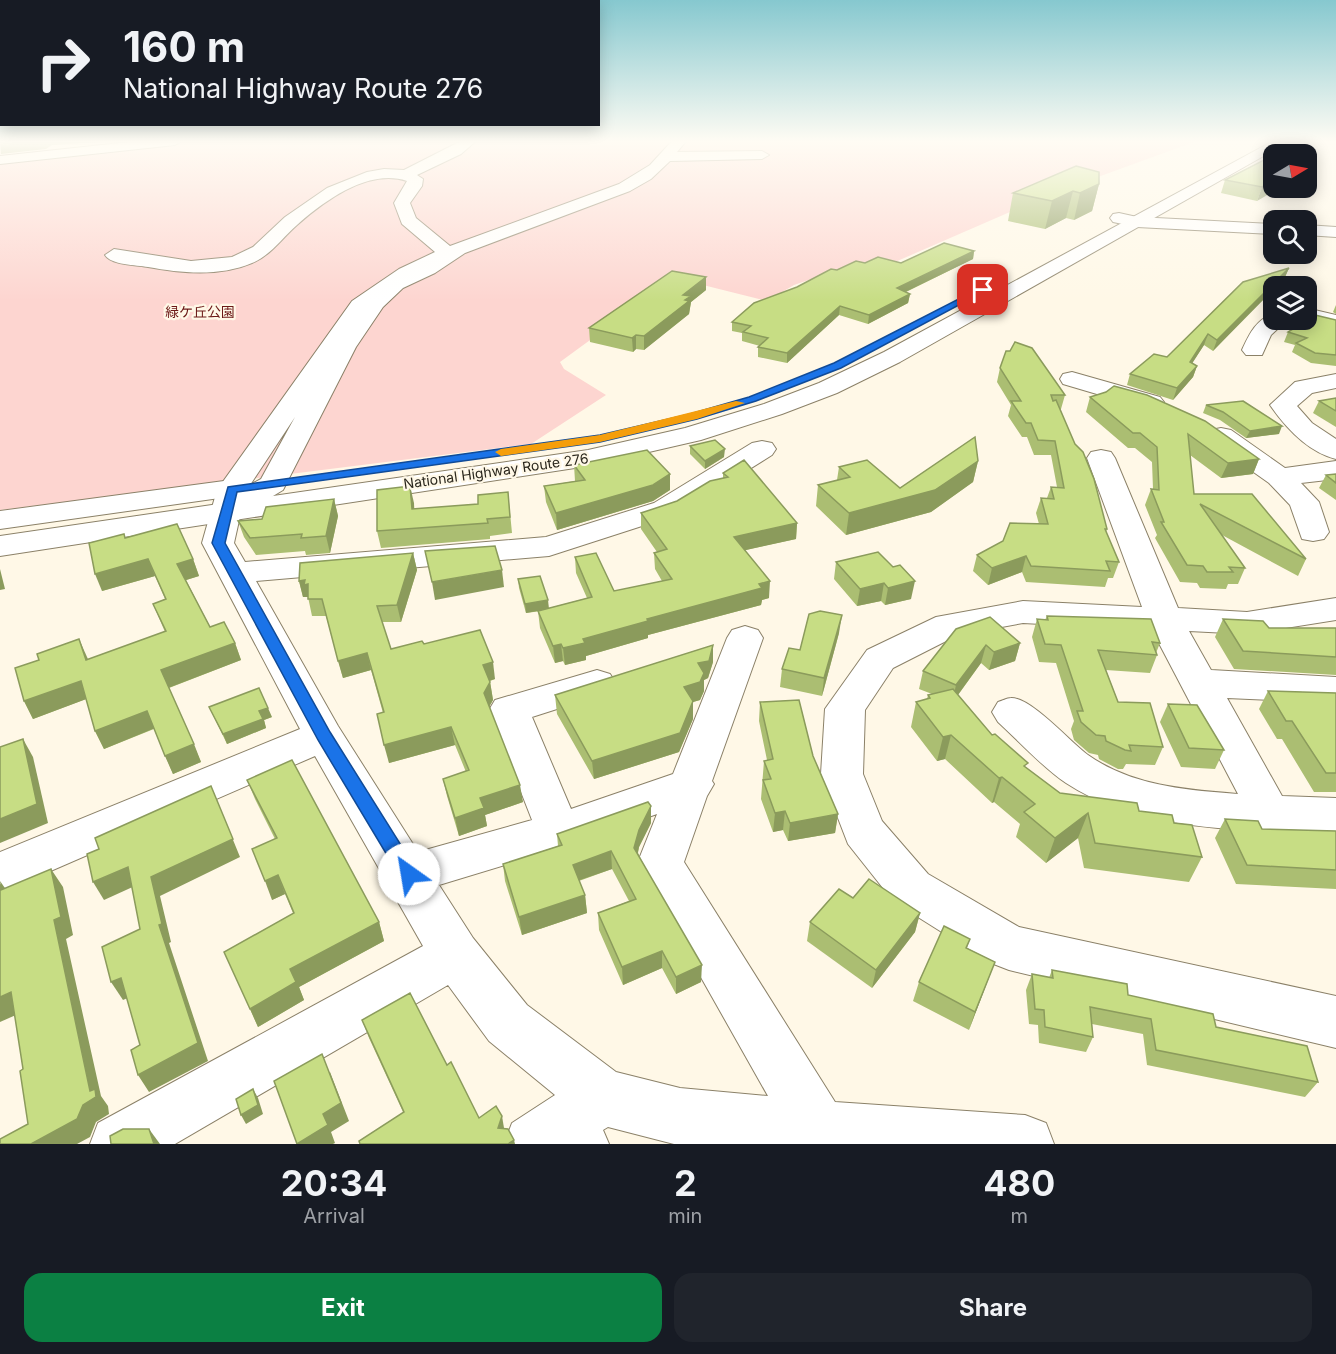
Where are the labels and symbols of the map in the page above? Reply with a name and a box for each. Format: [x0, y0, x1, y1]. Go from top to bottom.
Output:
north arrow [1263, 144, 1317, 198]
pin [957, 264, 1008, 315]
park label: 緑ケ丘公園 [165, 303, 235, 320]
street label: National Highway Route 276 [402, 449, 590, 492]
position arrow [377, 842, 441, 906]

